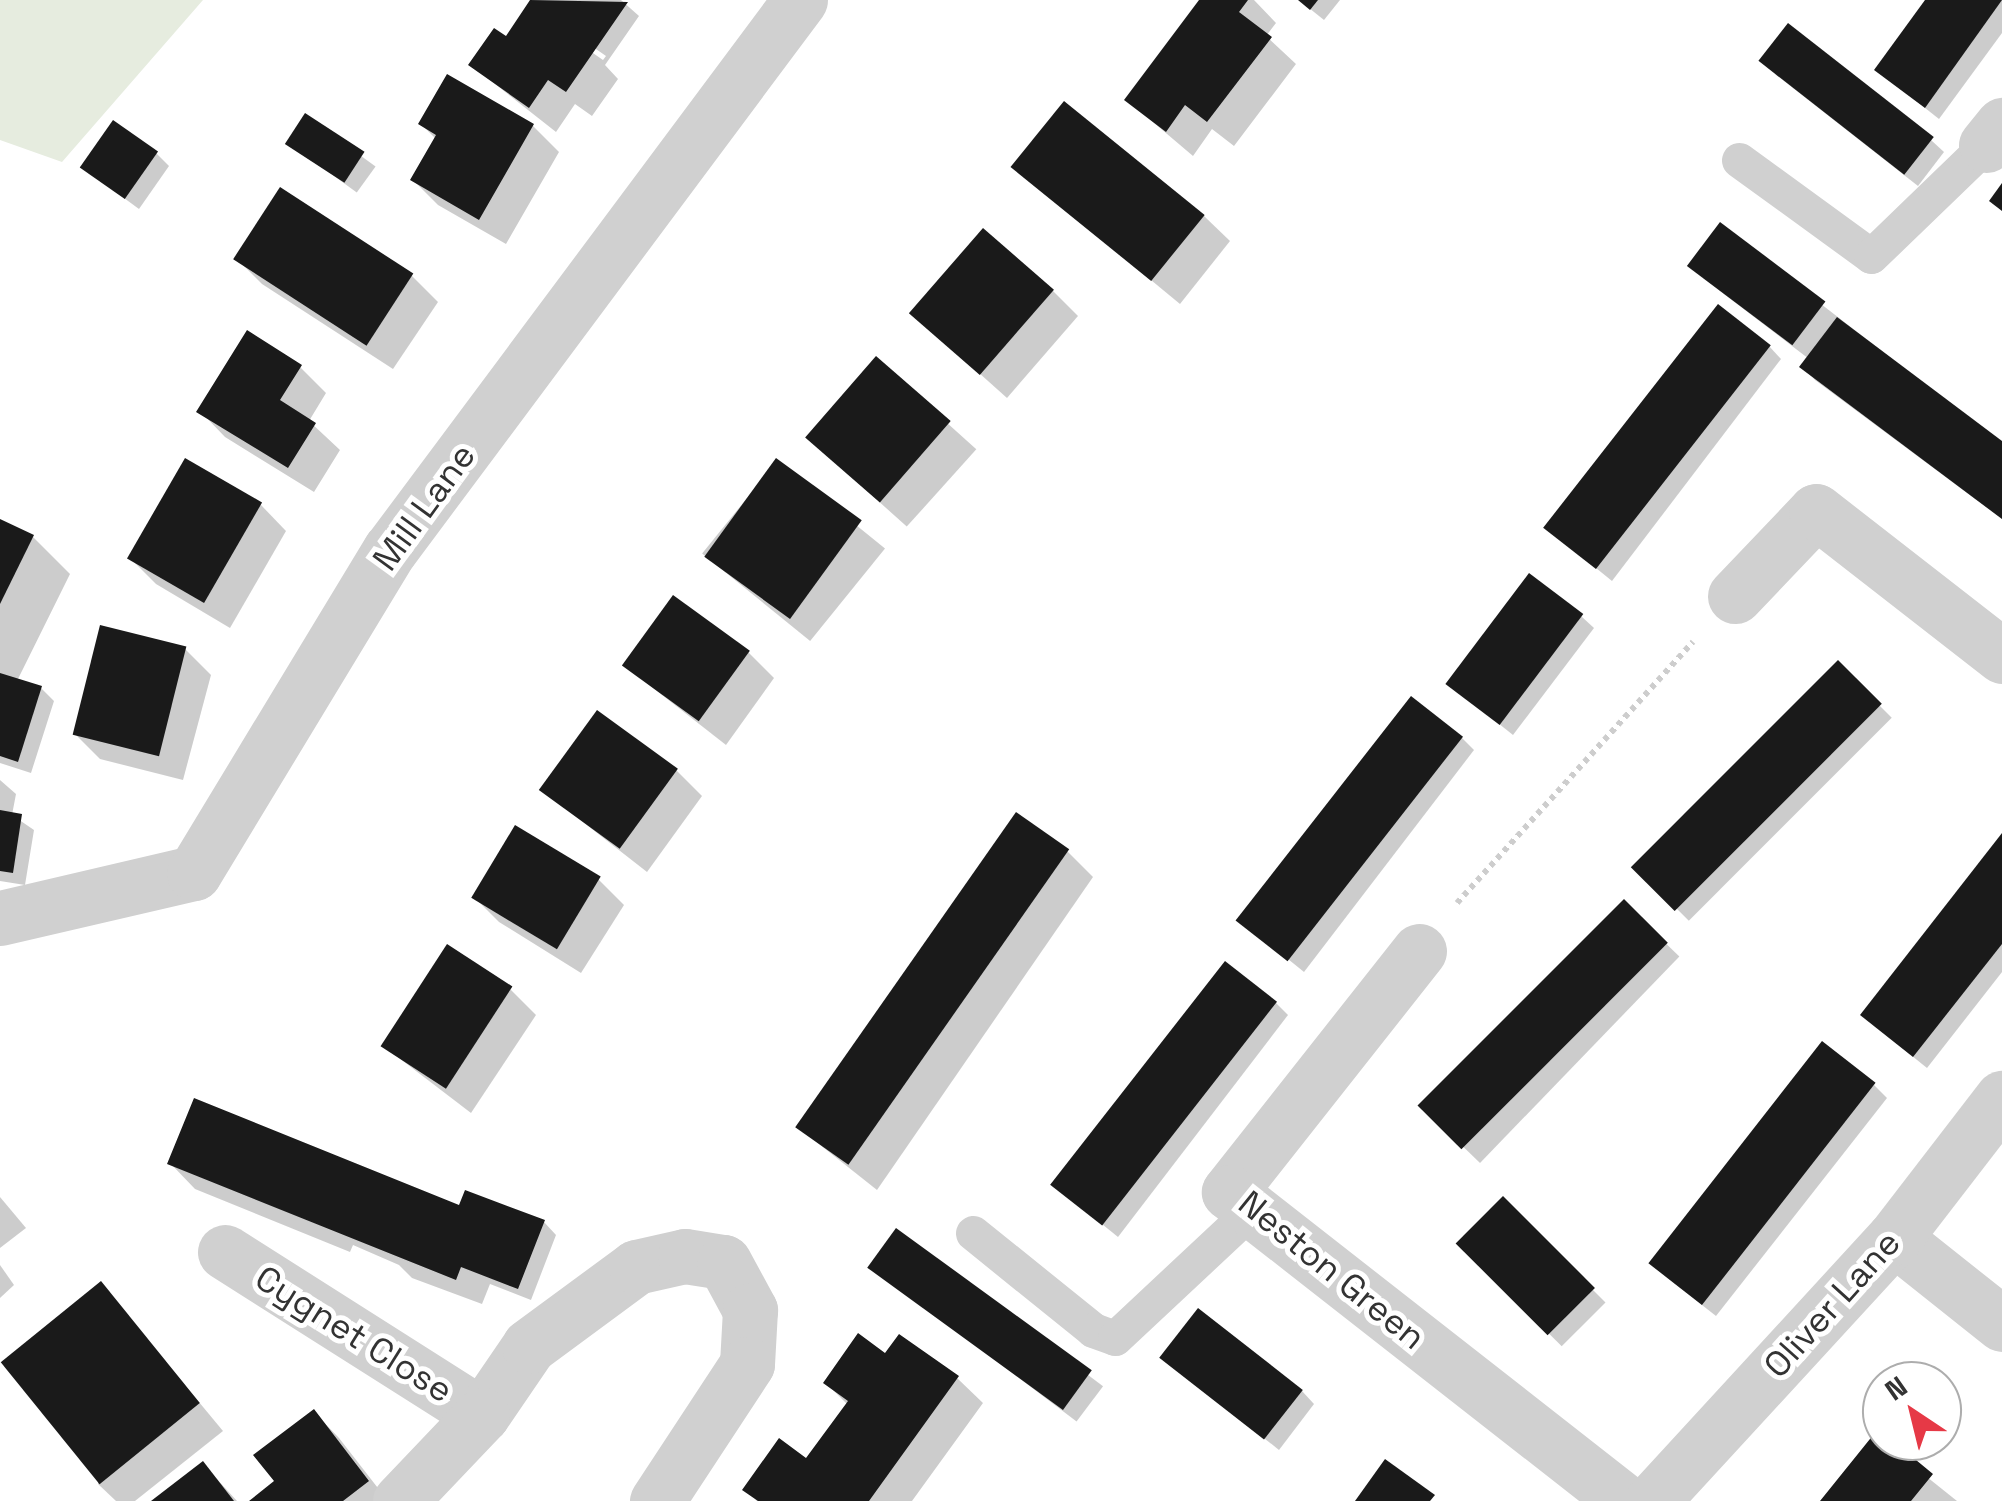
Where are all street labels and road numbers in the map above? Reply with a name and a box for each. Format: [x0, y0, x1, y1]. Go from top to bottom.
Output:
street label: Mill Lane [364, 435, 484, 579]
street label: Neston Green [1230, 1182, 1434, 1358]
street label: Oliver Lane [1755, 1222, 1909, 1386]
street label: Cygnet Close [248, 1257, 460, 1411]

